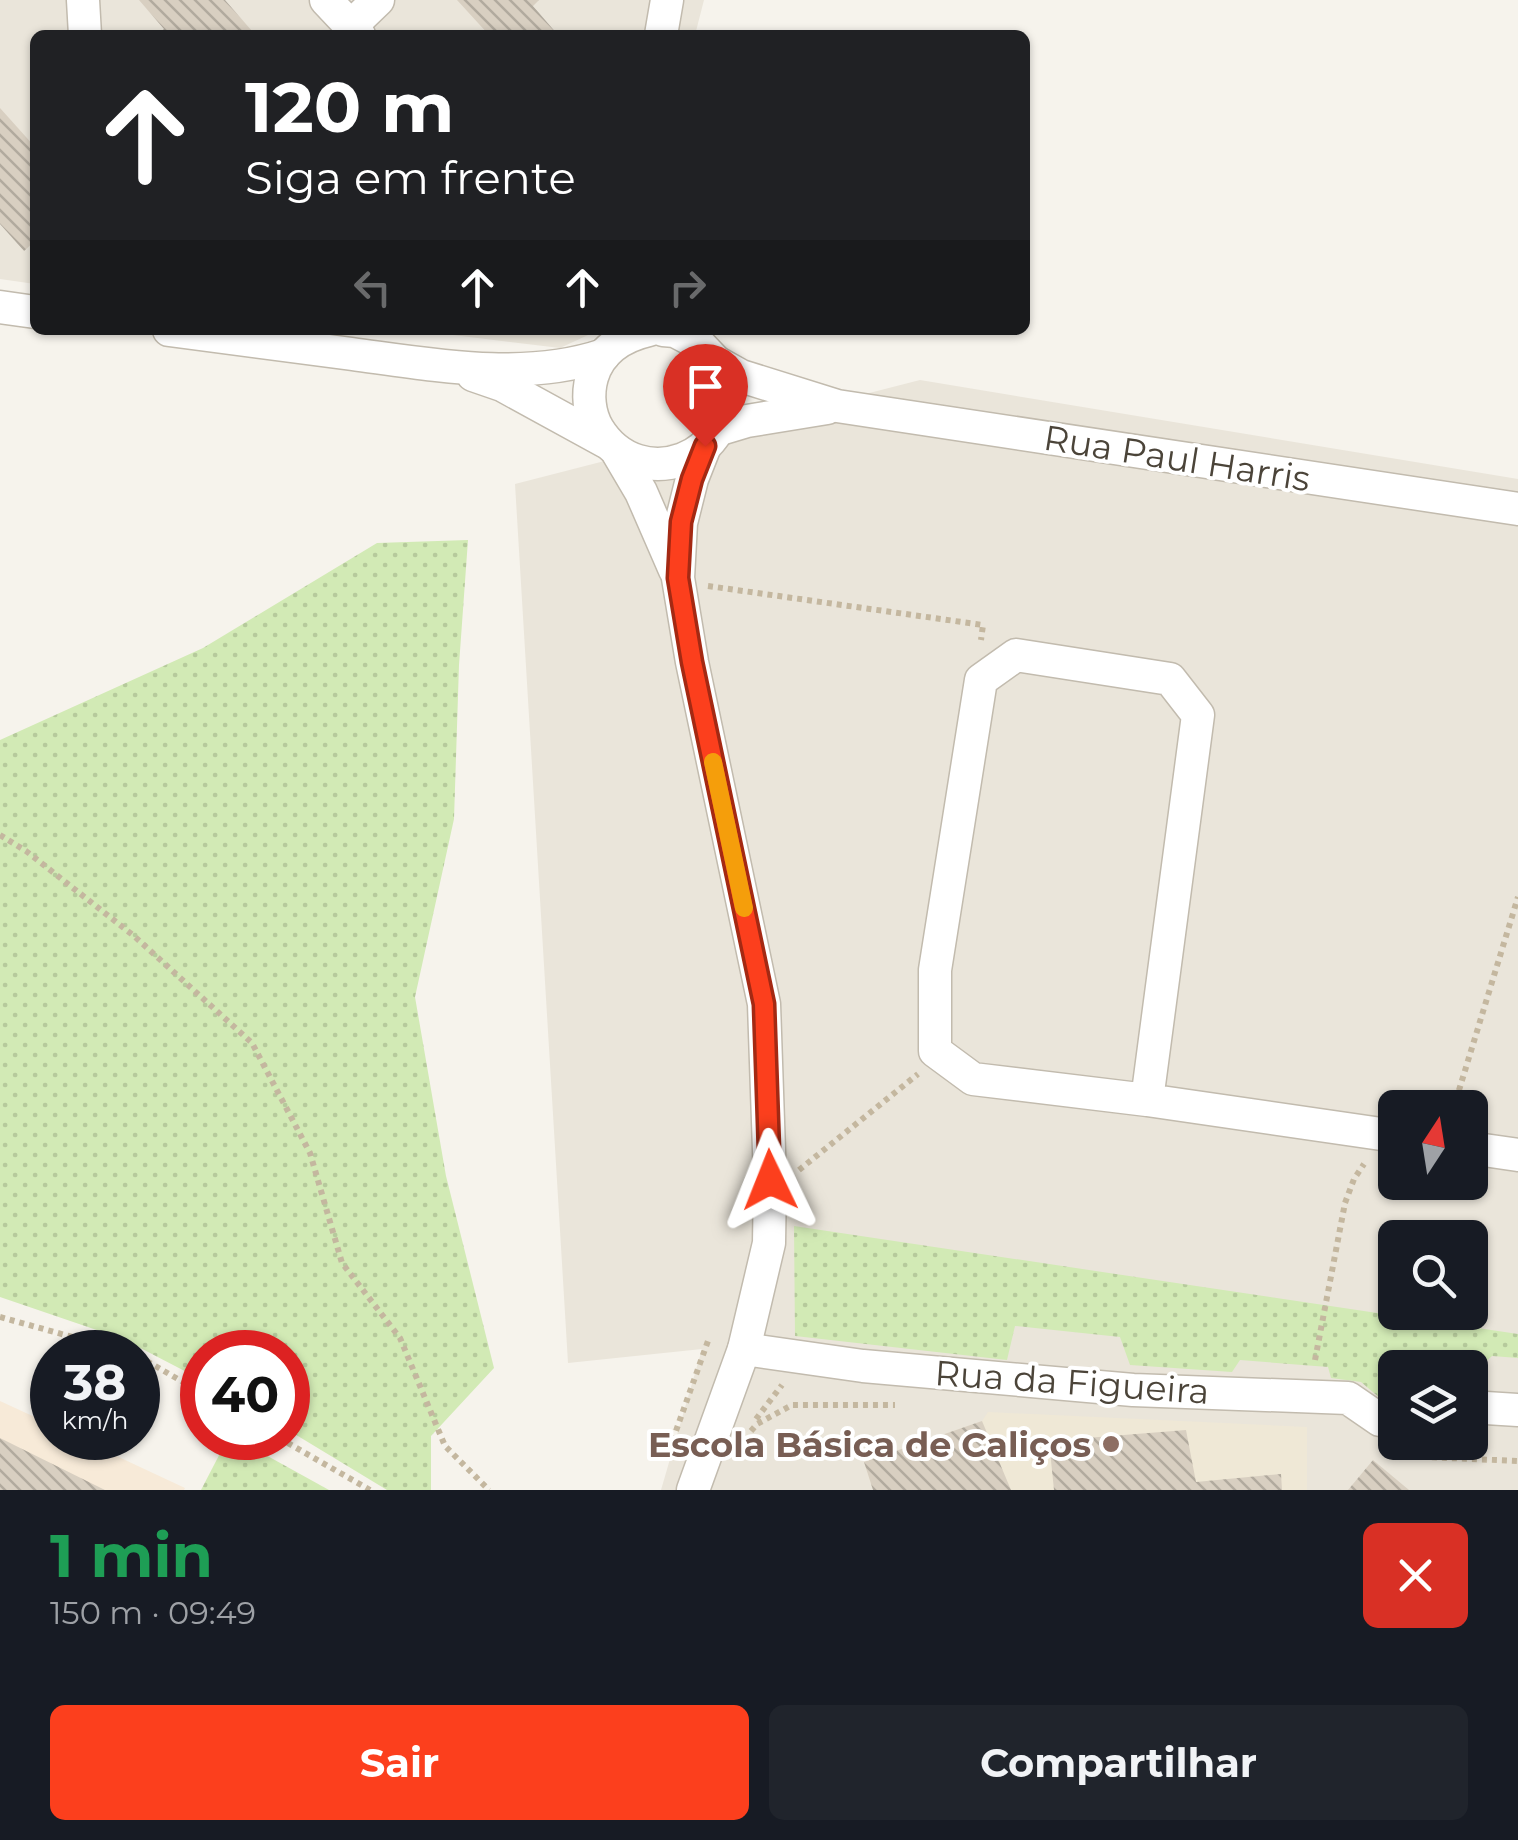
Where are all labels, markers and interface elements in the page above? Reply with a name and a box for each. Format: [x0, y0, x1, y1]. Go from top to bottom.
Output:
text: 120 m [245, 64, 455, 150]
icon: ahead [80, 70, 210, 200]
text: Siga em frente [245, 150, 576, 205]
icon: left [345, 260, 400, 315]
icon: ahead [450, 260, 505, 315]
icon: ahead [555, 260, 610, 315]
icon: right [660, 260, 715, 315]
pin [663, 344, 748, 447]
icon: arrive [678, 359, 733, 414]
street label: Rua Paul Harris [1041, 416, 1313, 500]
north arrow [1378, 1090, 1488, 1200]
map controls [1378, 1090, 1488, 1460]
position arrow [718, 1128, 822, 1232]
button: search [1378, 1220, 1488, 1330]
speed limit sign: 40 [180, 1330, 310, 1460]
button: layers [1378, 1350, 1488, 1460]
street label: Rua da Figueira [933, 1351, 1211, 1413]
text: 38 [64, 1352, 126, 1413]
text: km/h [62, 1405, 128, 1435]
place label: Escola Básica de Caliços [648, 1423, 1091, 1466]
marker: Escola Básica de Caliços [1100, 1433, 1122, 1455]
text: 1 min [50, 1519, 213, 1592]
button: close [1363, 1523, 1468, 1628]
text: 150 m · 09:49 [50, 1593, 256, 1632]
button: Sair [50, 1705, 749, 1820]
button: Compartilhar [769, 1705, 1468, 1820]

